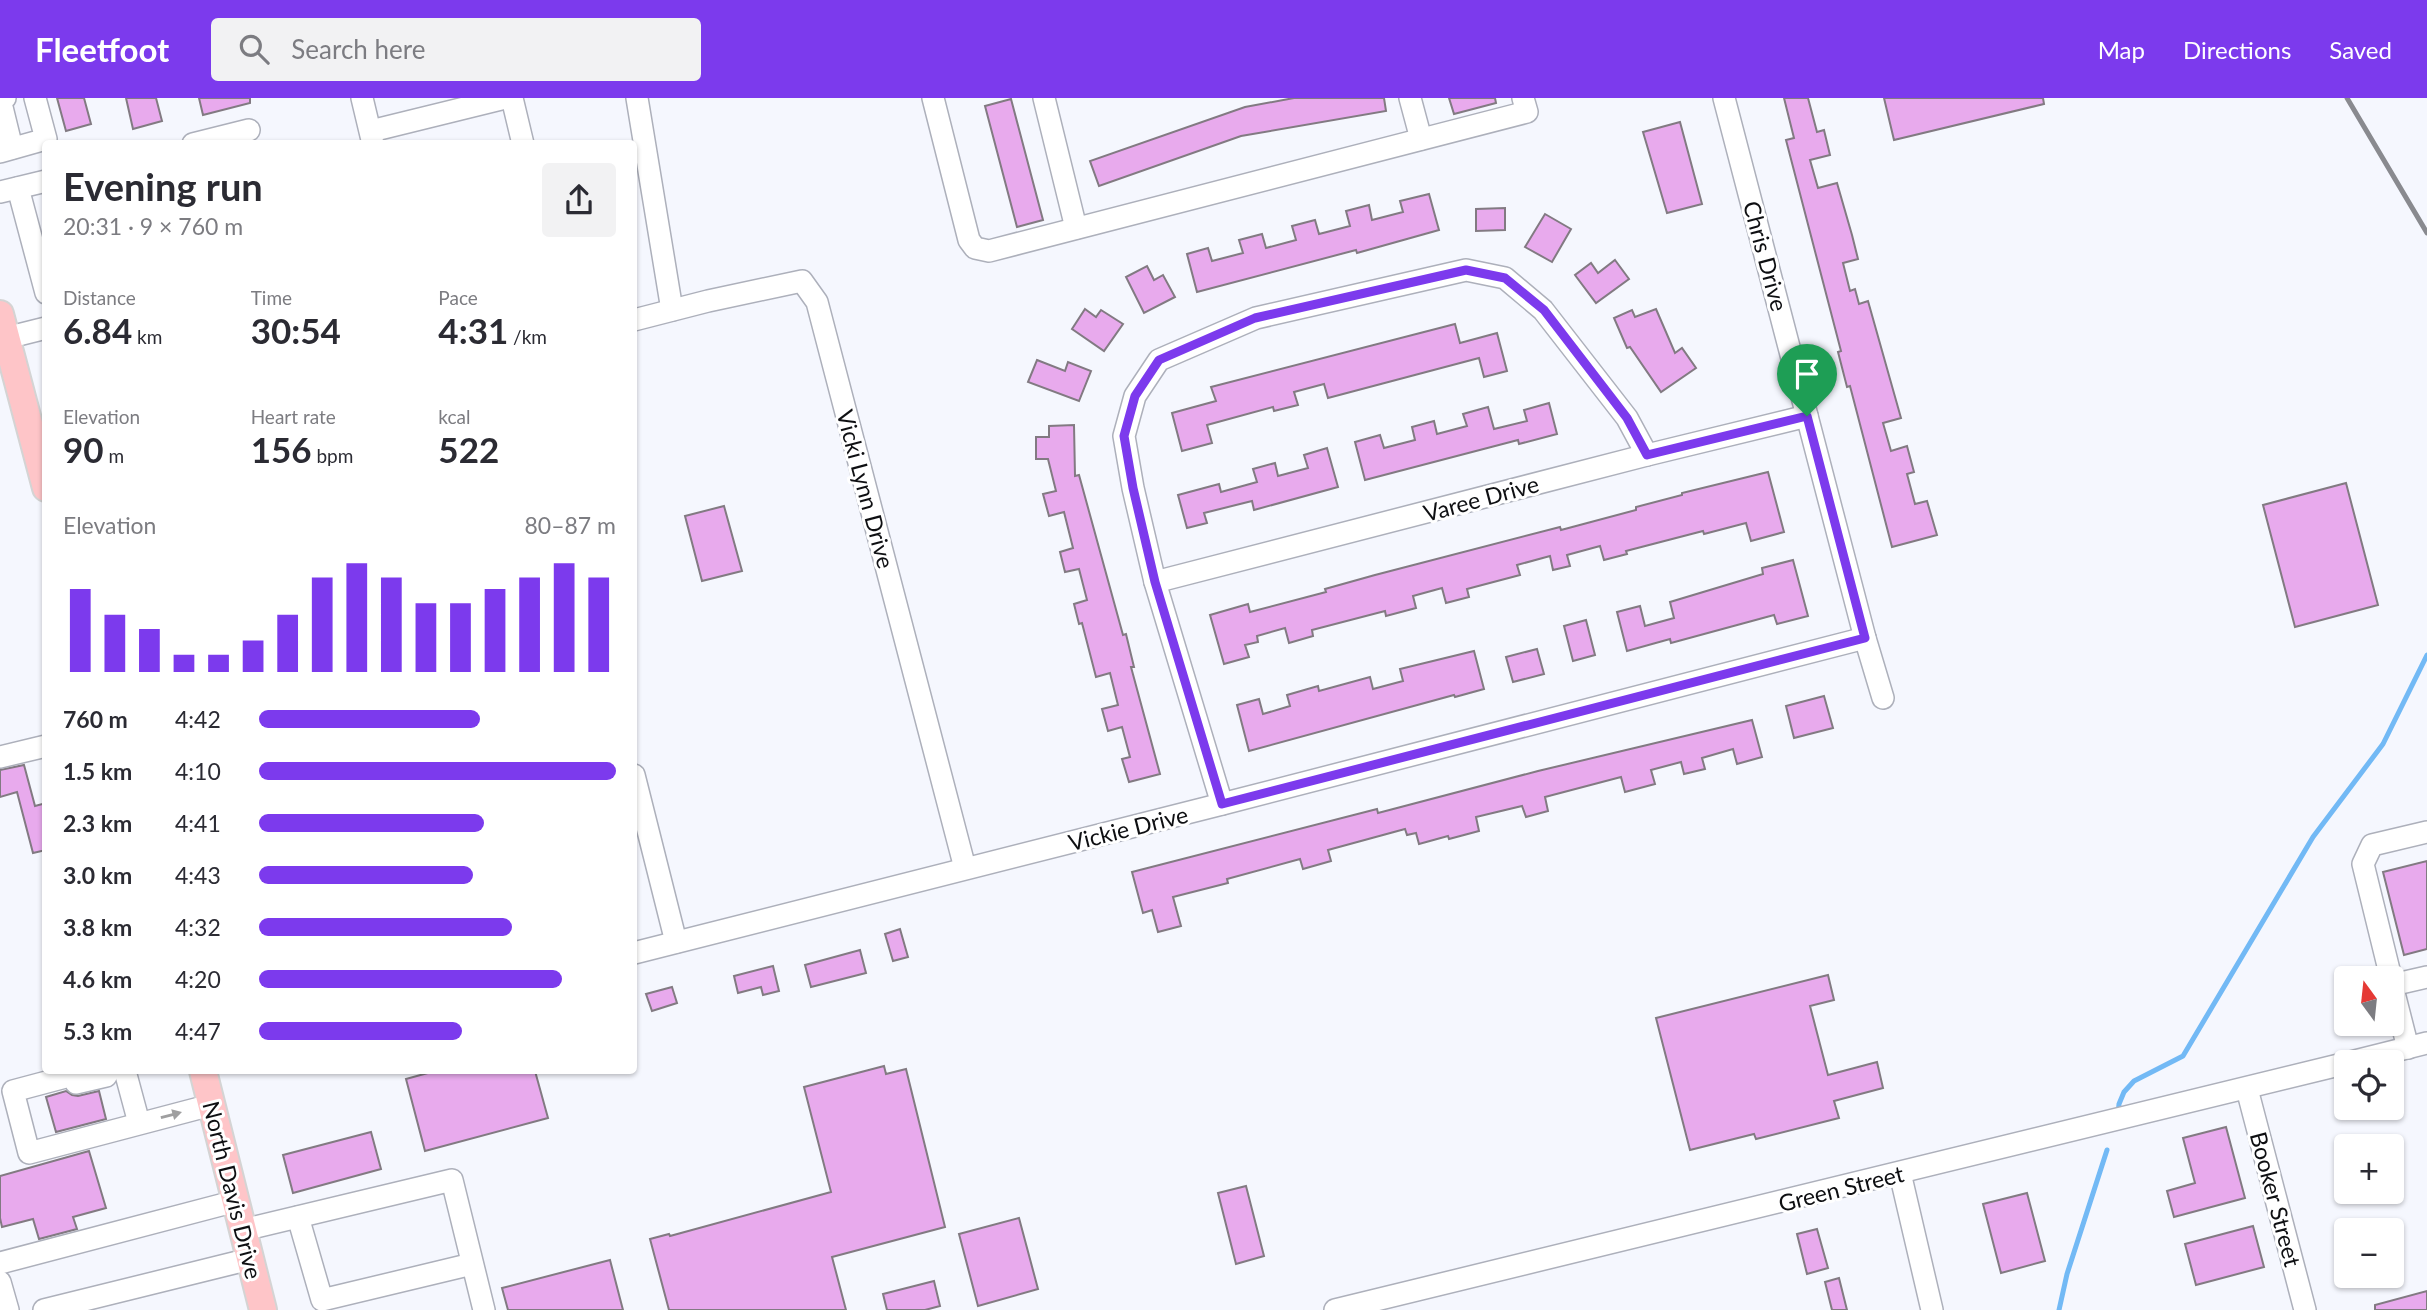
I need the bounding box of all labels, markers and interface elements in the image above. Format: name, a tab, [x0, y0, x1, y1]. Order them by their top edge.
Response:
search box	[211, 18, 701, 81]
text: Fleetfoot	[35, 29, 169, 69]
icon: search	[235, 30, 273, 68]
text: Search here	[291, 33, 425, 65]
text: Map	[2098, 35, 2145, 64]
text: Directions	[2183, 35, 2291, 64]
text: Saved	[2329, 35, 2392, 64]
text: Evening run	[63, 163, 263, 209]
button: share	[542, 163, 616, 237]
street label: Chris Drive	[1738, 198, 1794, 314]
text: 20:31 · 9 × 760 m	[63, 212, 243, 240]
text: Distance	[63, 286, 136, 309]
text: Time	[251, 286, 292, 309]
text: Pace	[438, 286, 478, 309]
text: 6.84	[63, 309, 132, 351]
text: 30:54	[251, 309, 341, 351]
text: 4:31	[438, 309, 508, 351]
text: km	[132, 325, 162, 348]
text: /km	[508, 325, 547, 348]
pin	[1777, 344, 1837, 416]
icon: arrive	[1788, 355, 1826, 393]
text: Elevation	[63, 405, 140, 428]
text: Heart rate	[251, 405, 336, 428]
text: kcal	[438, 405, 470, 428]
street label: Vicki Lynn Drive	[831, 407, 901, 571]
text: 90	[63, 428, 104, 470]
text: 156	[251, 428, 312, 470]
text: 522	[438, 428, 499, 470]
text: m	[104, 444, 124, 467]
text: bpm	[312, 444, 353, 467]
street label: Varee Drive	[1420, 469, 1542, 527]
text: Elevation	[63, 511, 156, 539]
text: 80–87 m	[524, 511, 616, 539]
text: 760 m	[63, 705, 128, 733]
text: 4:42	[175, 705, 221, 733]
text: 1.5 km	[63, 757, 132, 785]
text: 4:10	[175, 757, 221, 785]
street label: Vickie Drive	[1065, 800, 1191, 856]
text: 2.3 km	[63, 809, 132, 837]
text: 4:41	[175, 809, 221, 837]
text: 3.0 km	[63, 861, 132, 889]
text: 4:43	[175, 861, 221, 889]
text: 3.8 km	[63, 913, 132, 941]
text: 4:32	[175, 913, 221, 941]
text: 4.6 km	[63, 965, 132, 993]
text: 4:20	[175, 965, 221, 993]
north arrow	[2334, 966, 2404, 1036]
map controls	[2334, 966, 2404, 1288]
text: 5.3 km	[63, 1017, 132, 1045]
text: 4:47	[175, 1017, 221, 1045]
button: locate	[2334, 1050, 2404, 1120]
street label: North Davis Drive	[197, 1098, 269, 1282]
one-way arrow	[160, 1109, 182, 1120]
street label: Booker Street	[2245, 1129, 2308, 1270]
button: +	[2334, 1134, 2404, 1204]
street label: Green Street	[1775, 1159, 1907, 1217]
button: −	[2334, 1218, 2404, 1288]

